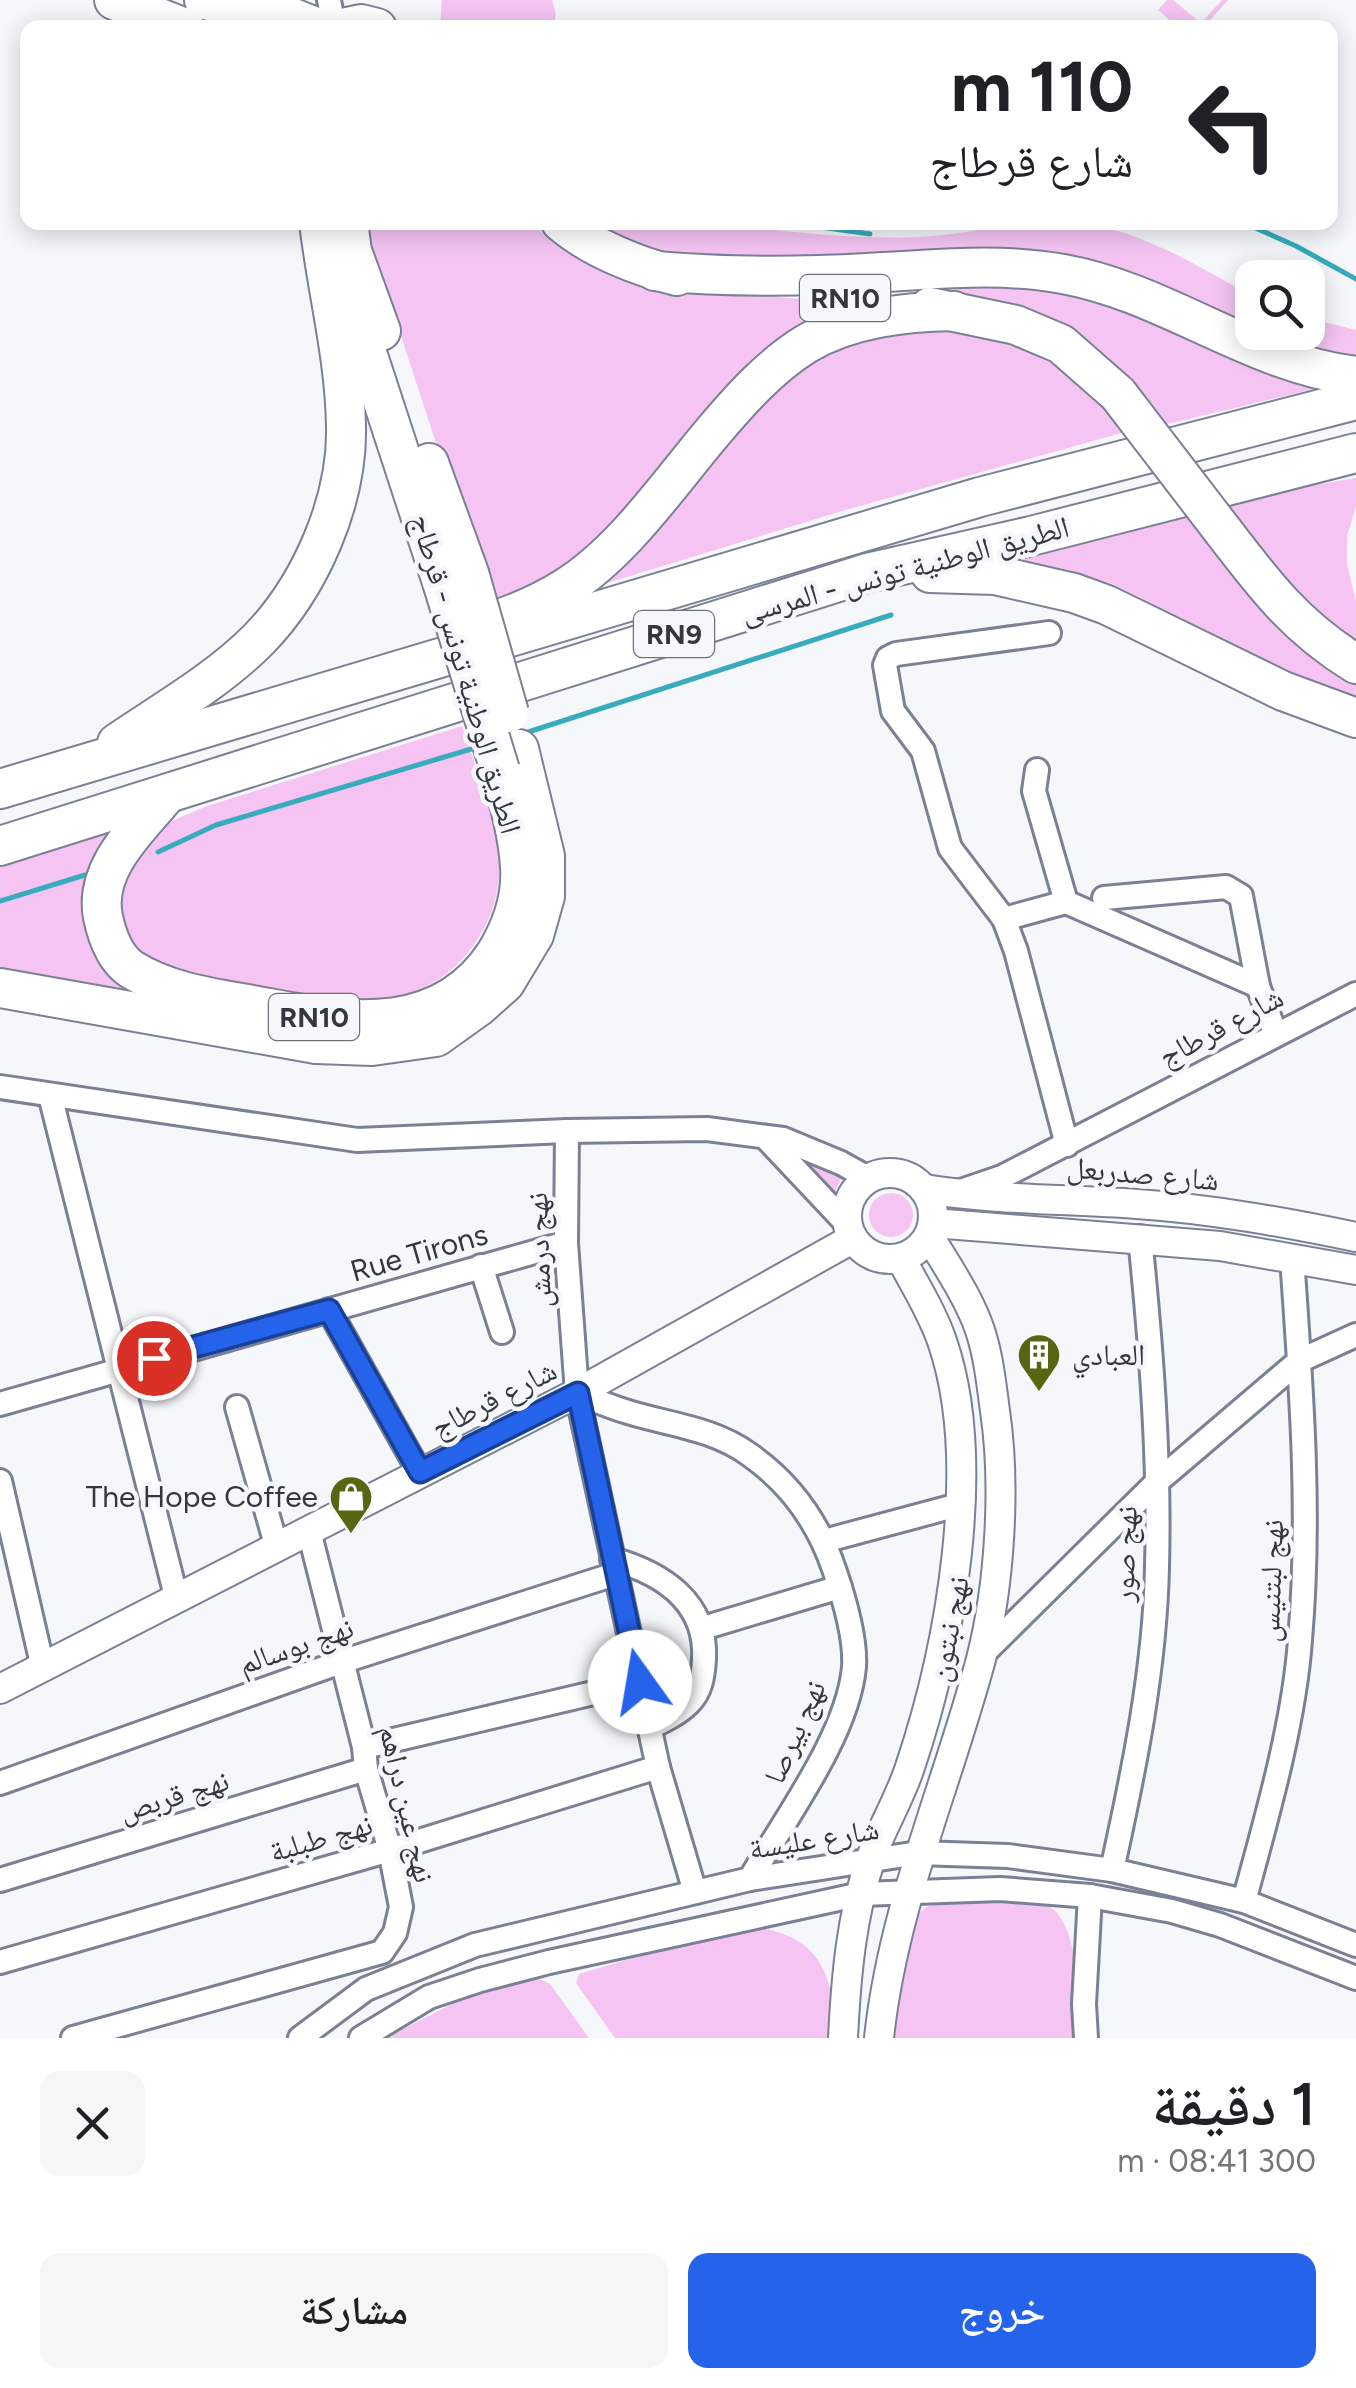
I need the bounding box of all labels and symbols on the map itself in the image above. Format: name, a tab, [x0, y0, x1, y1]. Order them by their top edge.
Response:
road number: RN10	[800, 275, 890, 321]
street label: الطريق الوطنية تونس - المرسى	[737, 508, 1073, 631]
street label: الطريق الوطنية تونس - قرطاج	[402, 510, 530, 838]
road number: RN9	[634, 611, 714, 657]
street label: شارع قرطاج	[1152, 978, 1290, 1076]
road number: RN10	[269, 994, 359, 1040]
street label: شارع صدربعل	[1066, 1148, 1220, 1200]
street label: نهج درمش	[518, 1192, 560, 1308]
street label: Rue Tirons	[346, 1215, 492, 1290]
pin	[112, 1316, 197, 1401]
building icon: العبادي	[1016, 1332, 1062, 1393]
place label: العبادي	[1072, 1336, 1145, 1379]
street label: شارع قرطاج	[425, 1351, 563, 1447]
shop icon: The Hope Coffee	[328, 1474, 374, 1535]
place label: The Hope Coffee	[86, 1478, 318, 1515]
street label: نهج صور	[1104, 1505, 1146, 1604]
street label: نهج لبتنيس	[1250, 1519, 1292, 1643]
street label: نهج نبتون	[920, 1573, 978, 1685]
street label: نهج بوسالم	[234, 1609, 359, 1684]
position arrow	[588, 1630, 692, 1734]
street label: نهج بيرصا	[755, 1674, 835, 1790]
street label: نهج عين دراهم	[369, 1722, 444, 1887]
street label: نهج قربص	[114, 1761, 234, 1831]
street label: نهج طبلبة	[265, 1805, 377, 1871]
street label: شارع عليسة	[746, 1810, 882, 1868]

